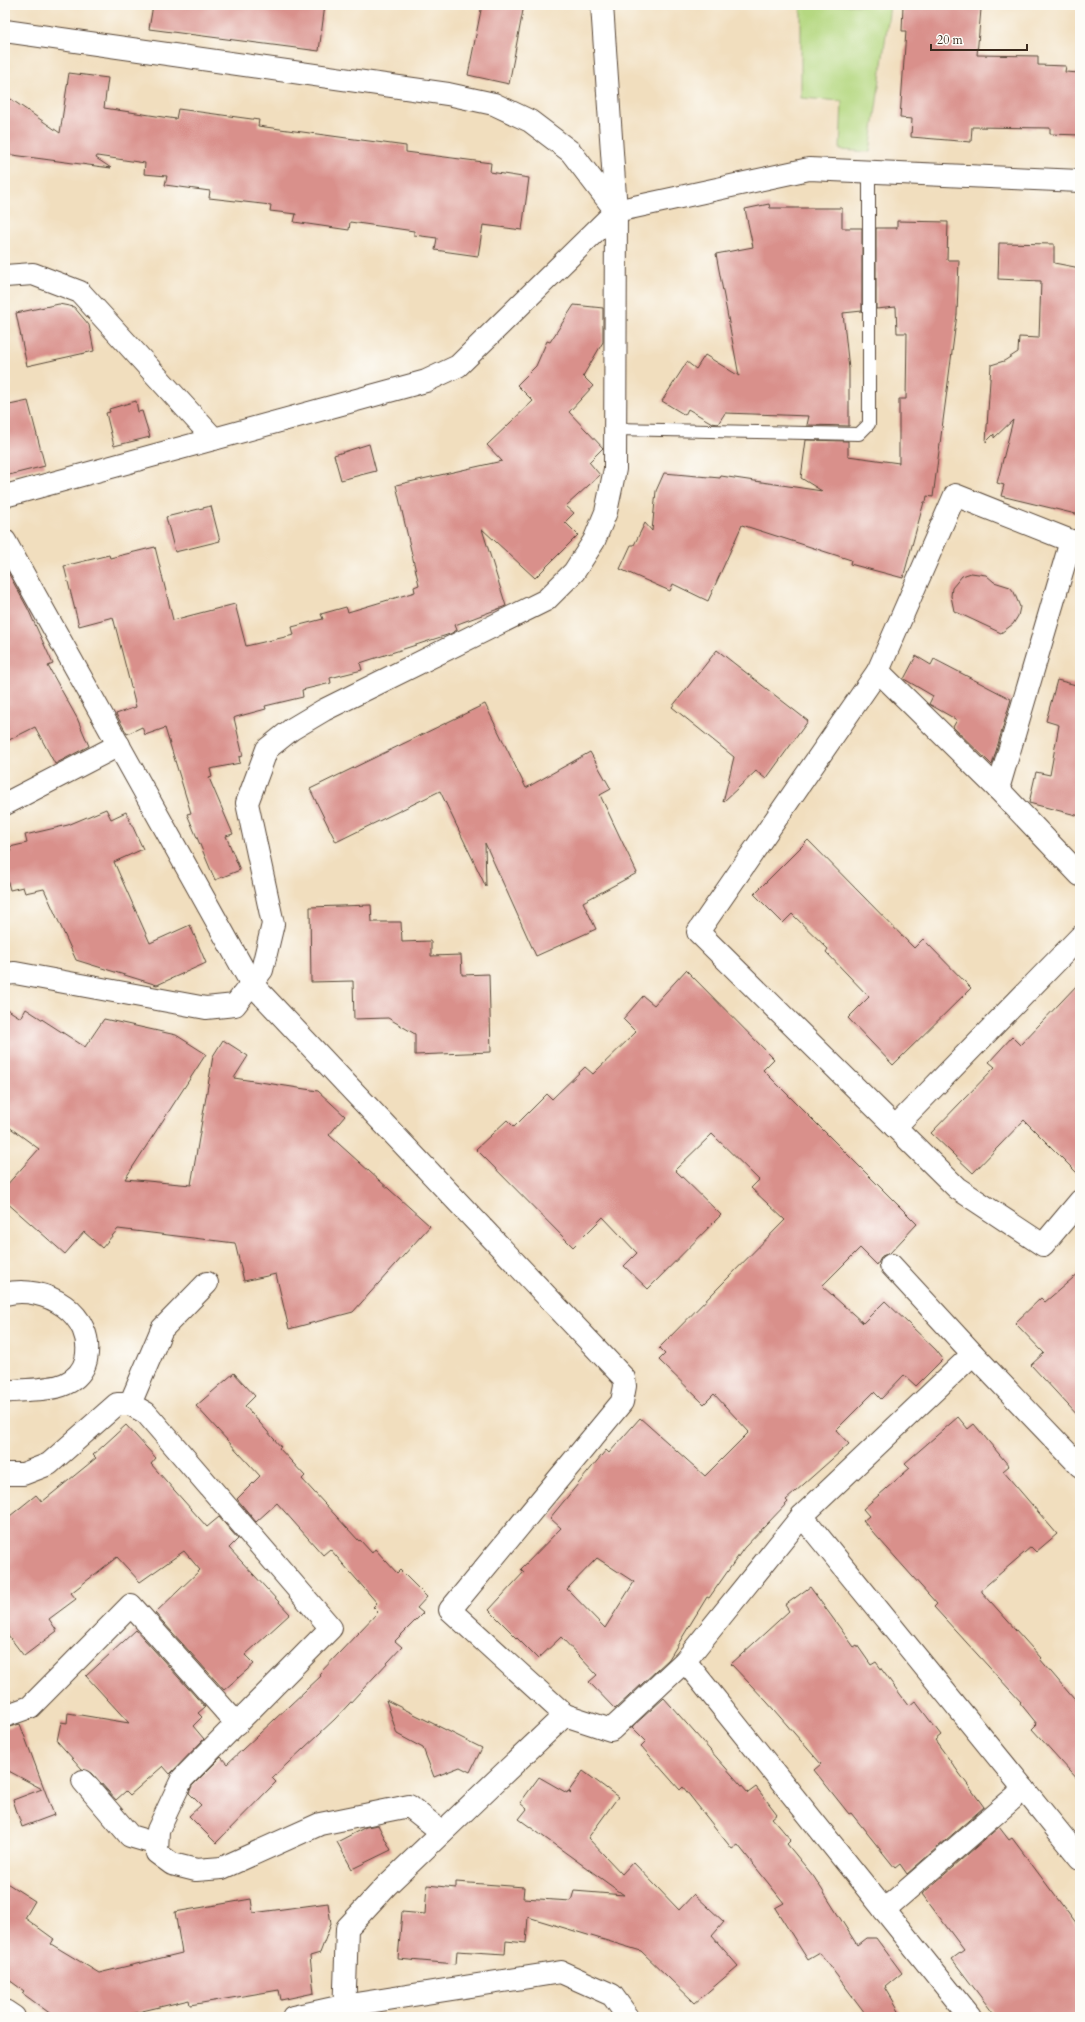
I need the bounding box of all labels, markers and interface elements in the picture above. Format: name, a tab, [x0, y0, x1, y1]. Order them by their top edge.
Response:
scale bar	[931, 26, 1027, 52]
text: 20 m	[937, 32, 964, 48]

